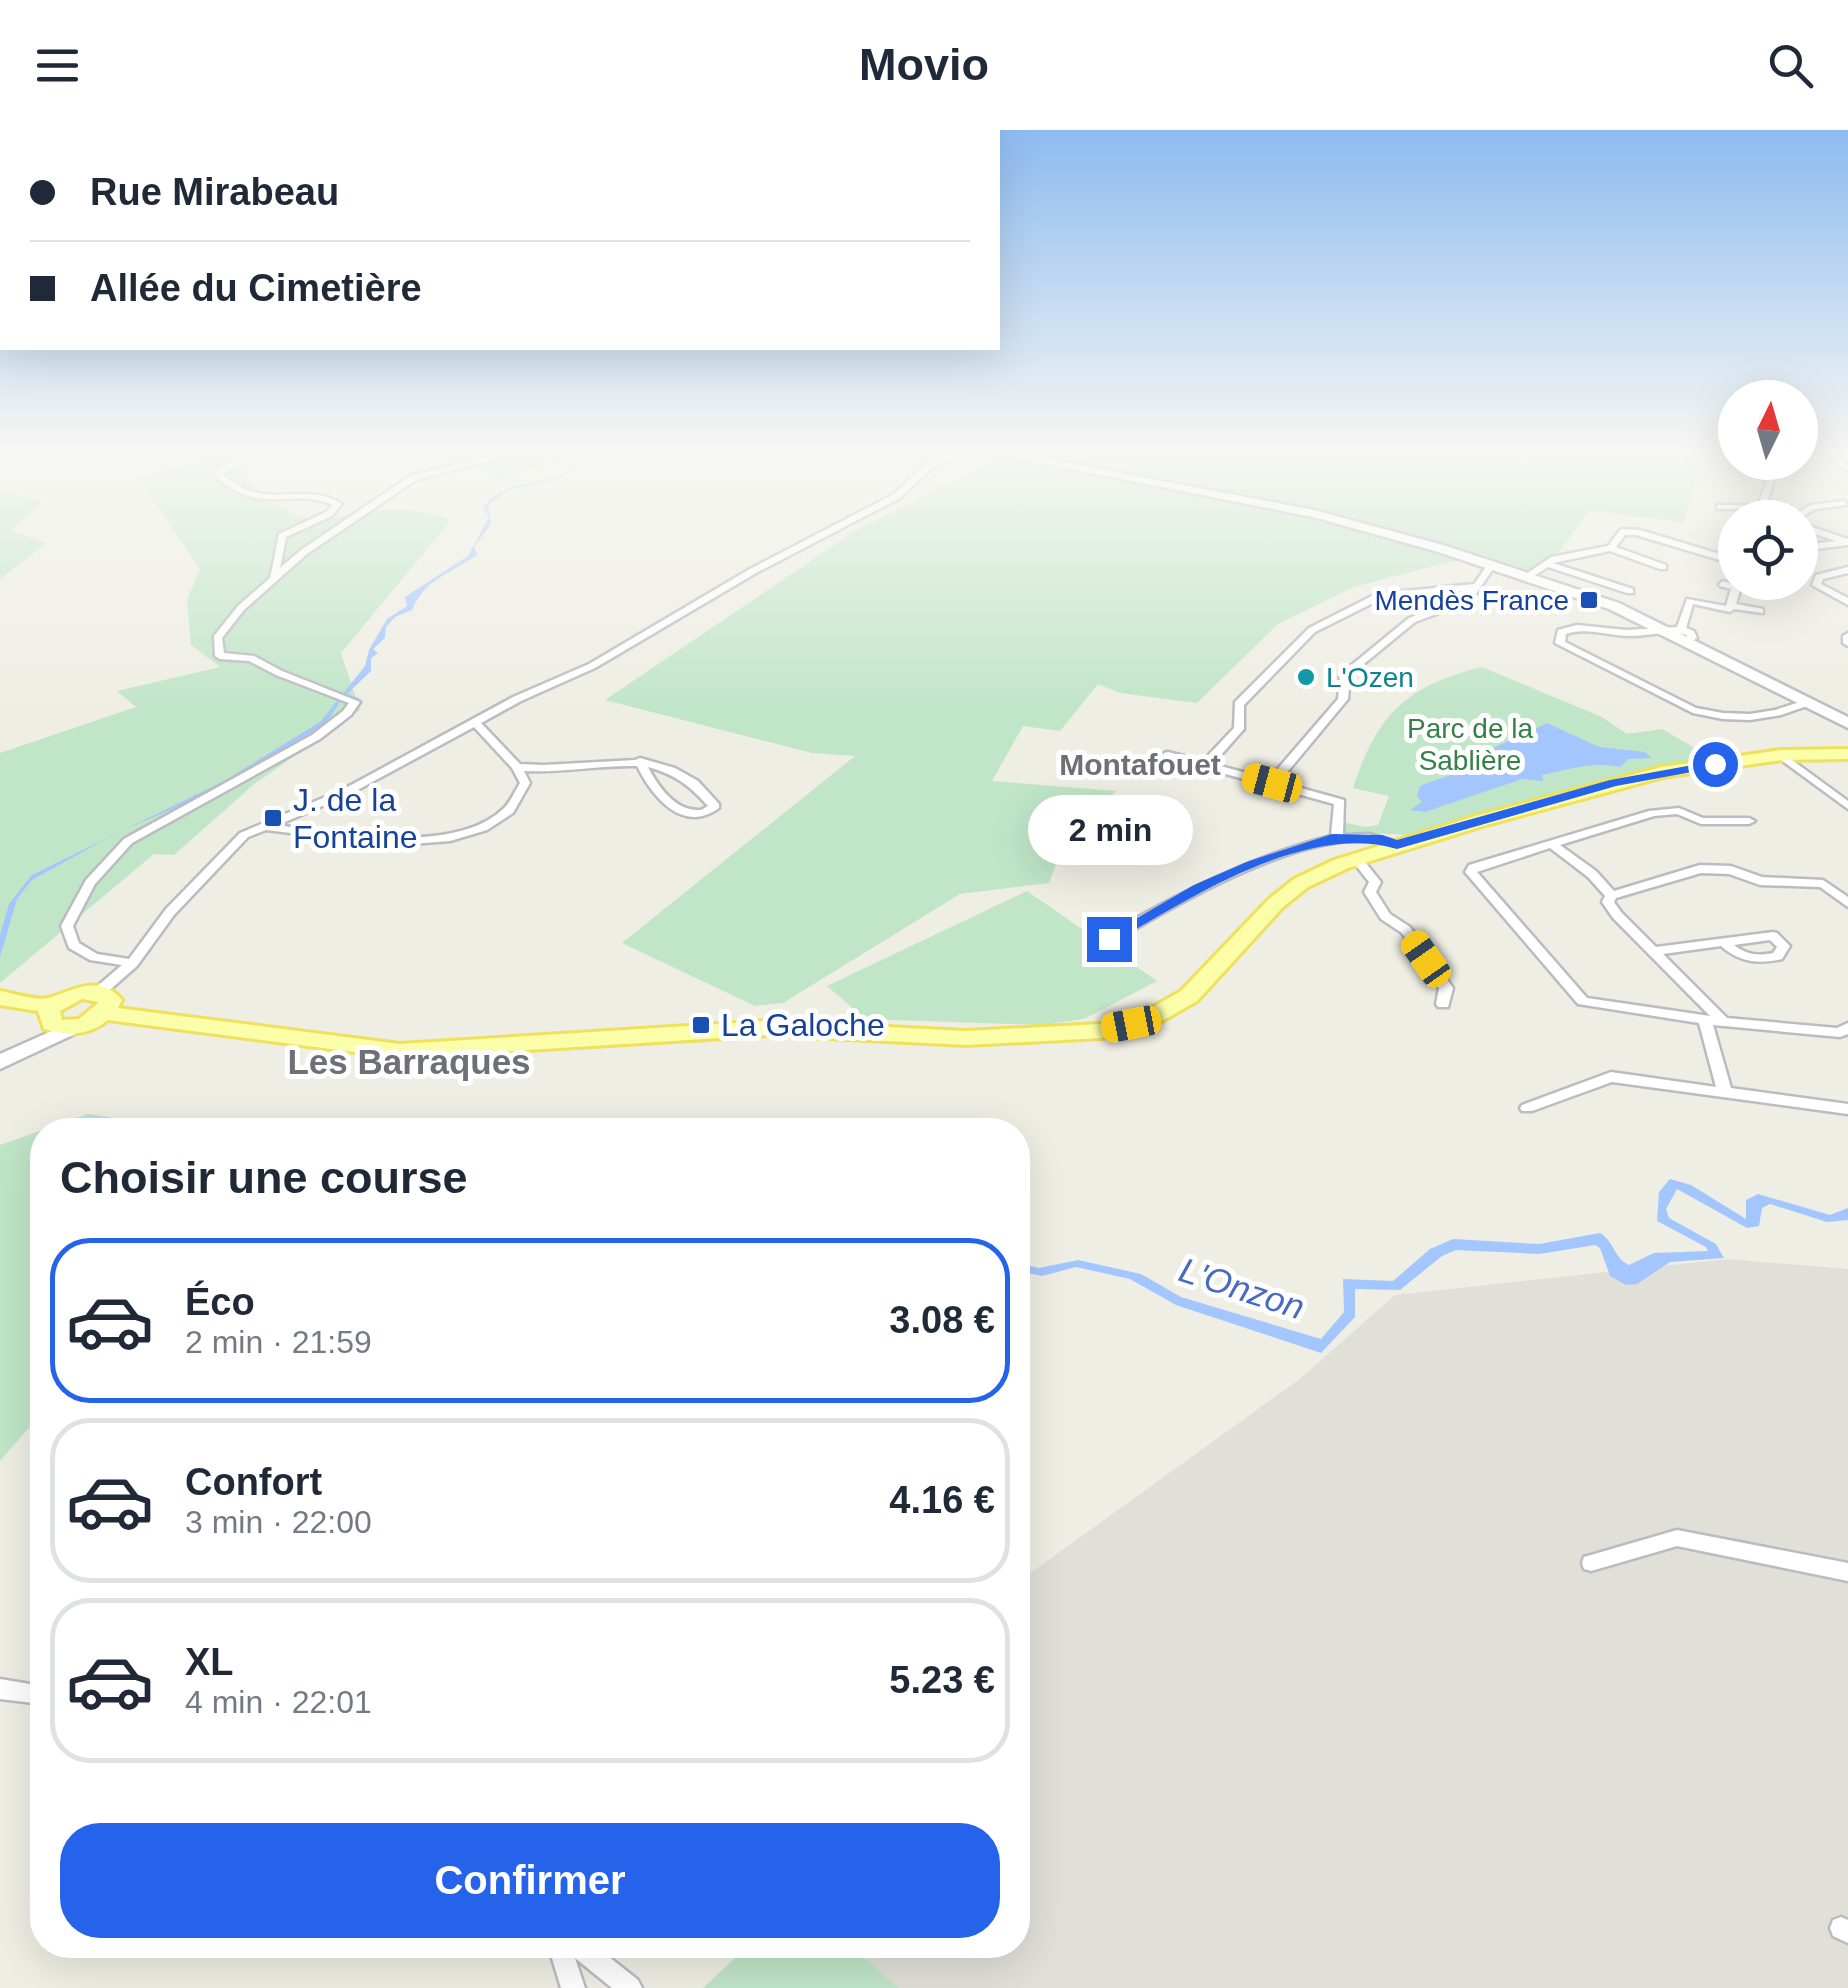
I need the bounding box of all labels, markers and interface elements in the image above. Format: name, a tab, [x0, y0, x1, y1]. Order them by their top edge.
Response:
icon: menu	[30, 38, 85, 93]
icon: search	[1763, 38, 1818, 93]
text: Movio	[859, 39, 989, 90]
text: Rue Mirabeau	[90, 171, 339, 213]
text: Allée du Cimetière	[90, 267, 422, 309]
north arrow	[1718, 380, 1818, 480]
map controls	[1718, 380, 1818, 600]
button: locate	[1718, 500, 1818, 600]
place label: Mendès France	[1374, 585, 1569, 616]
marker: Mendès France	[1578, 589, 1600, 611]
place label: L'Ozen	[1326, 662, 1414, 693]
marker: L'Ozen	[1295, 666, 1317, 688]
park label: Parc de la Sablière	[1407, 713, 1533, 776]
route start	[1693, 742, 1738, 787]
district label: Montafouet	[1059, 748, 1221, 781]
car	[1239, 761, 1305, 805]
place label: J. de la Fontaine	[293, 782, 418, 855]
callout: 2 min	[1026, 794, 1192, 864]
marker: J. de la Fontaine	[262, 807, 284, 829]
text: 2 min	[1069, 812, 1152, 848]
route end	[1087, 917, 1132, 962]
car	[1397, 926, 1455, 992]
car	[1099, 1004, 1163, 1044]
place label: La Galoche	[721, 1007, 885, 1043]
marker: La Galoche	[690, 1014, 712, 1036]
district label: Les Barraques	[287, 1042, 531, 1081]
text: Choisir une course	[60, 1152, 468, 1203]
water label: L'Onzon	[1174, 1249, 1310, 1327]
icon: car	[65, 1276, 155, 1366]
text: Éco	[185, 1281, 255, 1323]
text: 3.08 €	[889, 1299, 995, 1341]
text: 2 min · 21:59	[185, 1324, 372, 1360]
icon: car	[65, 1456, 155, 1546]
text: Confort	[185, 1461, 322, 1503]
text: 4.16 €	[889, 1479, 995, 1521]
text: 3 min · 22:00	[185, 1504, 372, 1540]
icon: car	[65, 1636, 155, 1726]
text: XL	[185, 1641, 234, 1683]
text: 5.23 €	[889, 1659, 995, 1701]
text: 4 min · 22:01	[185, 1684, 372, 1720]
button: Confirmer	[60, 1823, 1000, 1938]

